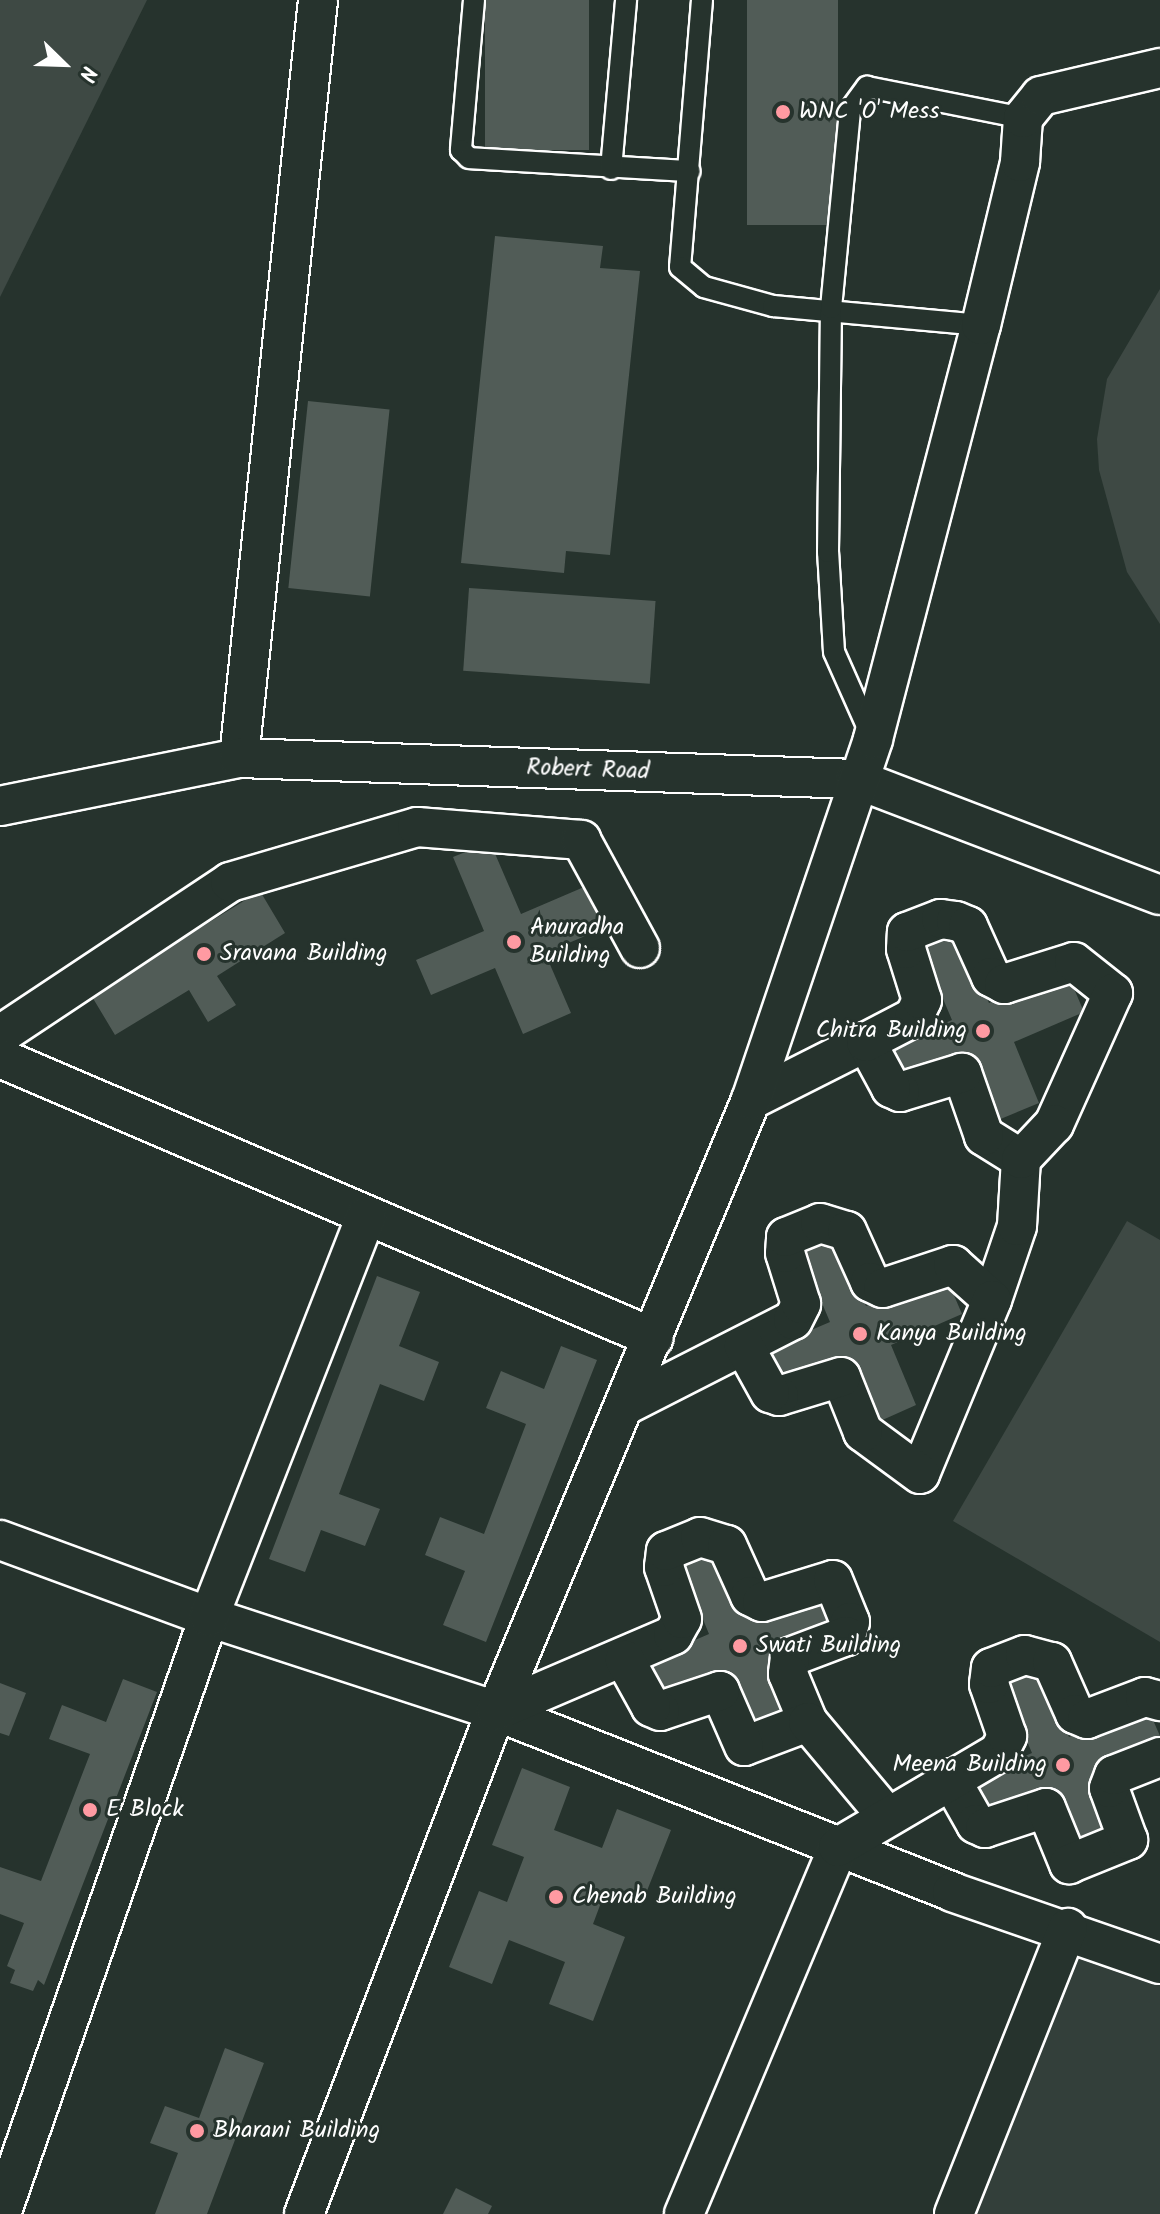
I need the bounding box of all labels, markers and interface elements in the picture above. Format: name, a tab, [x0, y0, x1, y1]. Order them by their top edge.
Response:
north arrow	[24, 24, 104, 104]
text: N	[68, 60, 105, 87]
place label: WNC 'O' Mess	[799, 98, 939, 126]
marker: WNC 'O' Mess	[774, 103, 792, 121]
street label: Robert Road	[526, 753, 650, 787]
place label: Anuradha Building	[530, 914, 624, 970]
marker: Anuradha Building	[505, 933, 523, 951]
place label: Sravana Building	[220, 940, 387, 968]
marker: Sravana Building	[195, 945, 213, 963]
place label: Chitra Building	[816, 1017, 967, 1045]
marker: Chitra Building	[974, 1022, 992, 1040]
place label: Kanya Building	[876, 1320, 1027, 1348]
marker: Kanya Building	[851, 1325, 869, 1343]
place label: Swati Building	[756, 1632, 901, 1660]
marker: Swati Building	[731, 1637, 749, 1655]
place label: Meena Building	[892, 1751, 1047, 1779]
marker: Meena Building	[1054, 1756, 1072, 1774]
place label: E Block	[106, 1796, 184, 1824]
marker: E Block	[81, 1801, 99, 1819]
place label: Chenab Building	[572, 1883, 737, 1911]
marker: Chenab Building	[547, 1888, 565, 1906]
place label: Bharani Building	[213, 2117, 380, 2145]
marker: Bharani Building	[188, 2122, 206, 2140]

